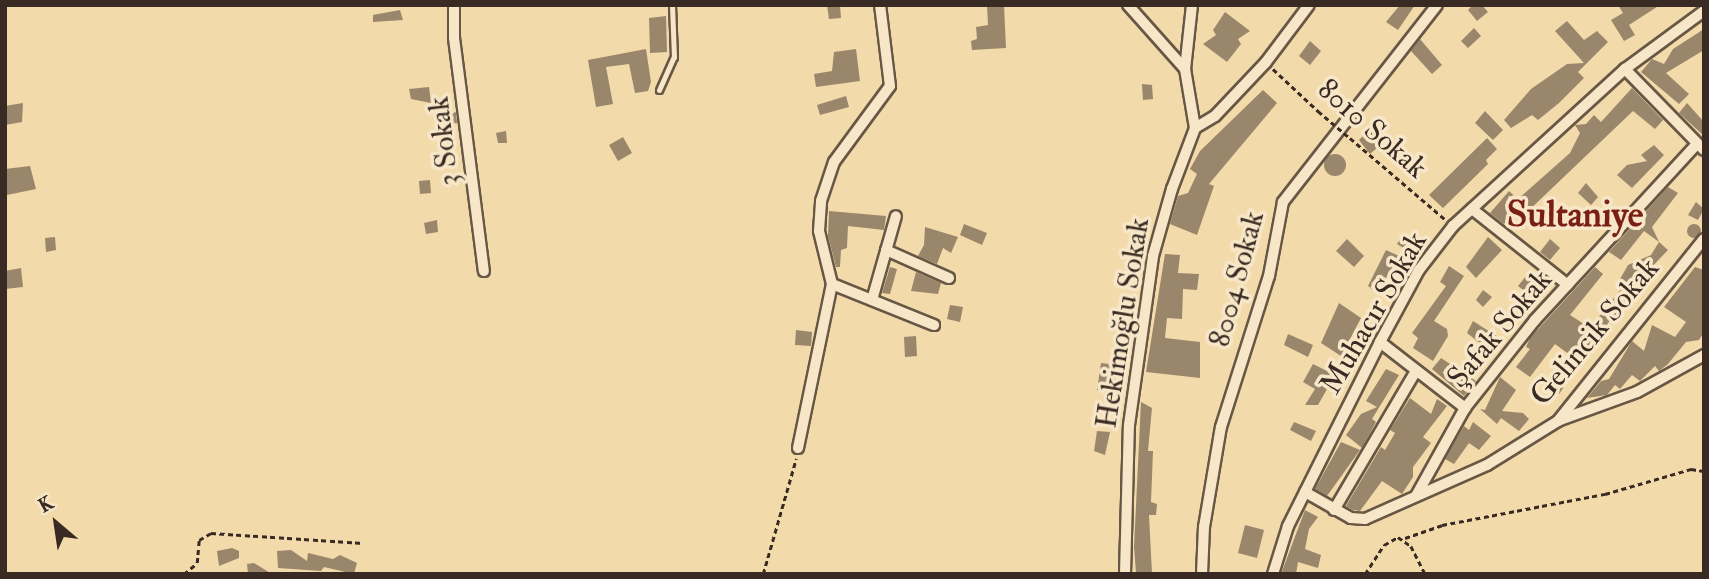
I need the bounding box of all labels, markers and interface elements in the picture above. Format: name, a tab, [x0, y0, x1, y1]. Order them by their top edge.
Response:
street label: 8010 Sokak	[1310, 72, 1434, 186]
street label: 3 Sokak	[421, 94, 467, 188]
district label: Sultaniye	[1507, 193, 1643, 237]
street label: 8004 Sokak	[1202, 207, 1272, 351]
street label: Hekimoğlu Sokak	[1089, 215, 1157, 431]
street label: Muhacır Sokak	[1313, 225, 1435, 401]
street label: Gelincik Sokak	[1523, 251, 1667, 413]
street label: Şafak Sokak	[1440, 262, 1560, 396]
north arrow	[21, 488, 91, 558]
text: K	[34, 491, 57, 518]

